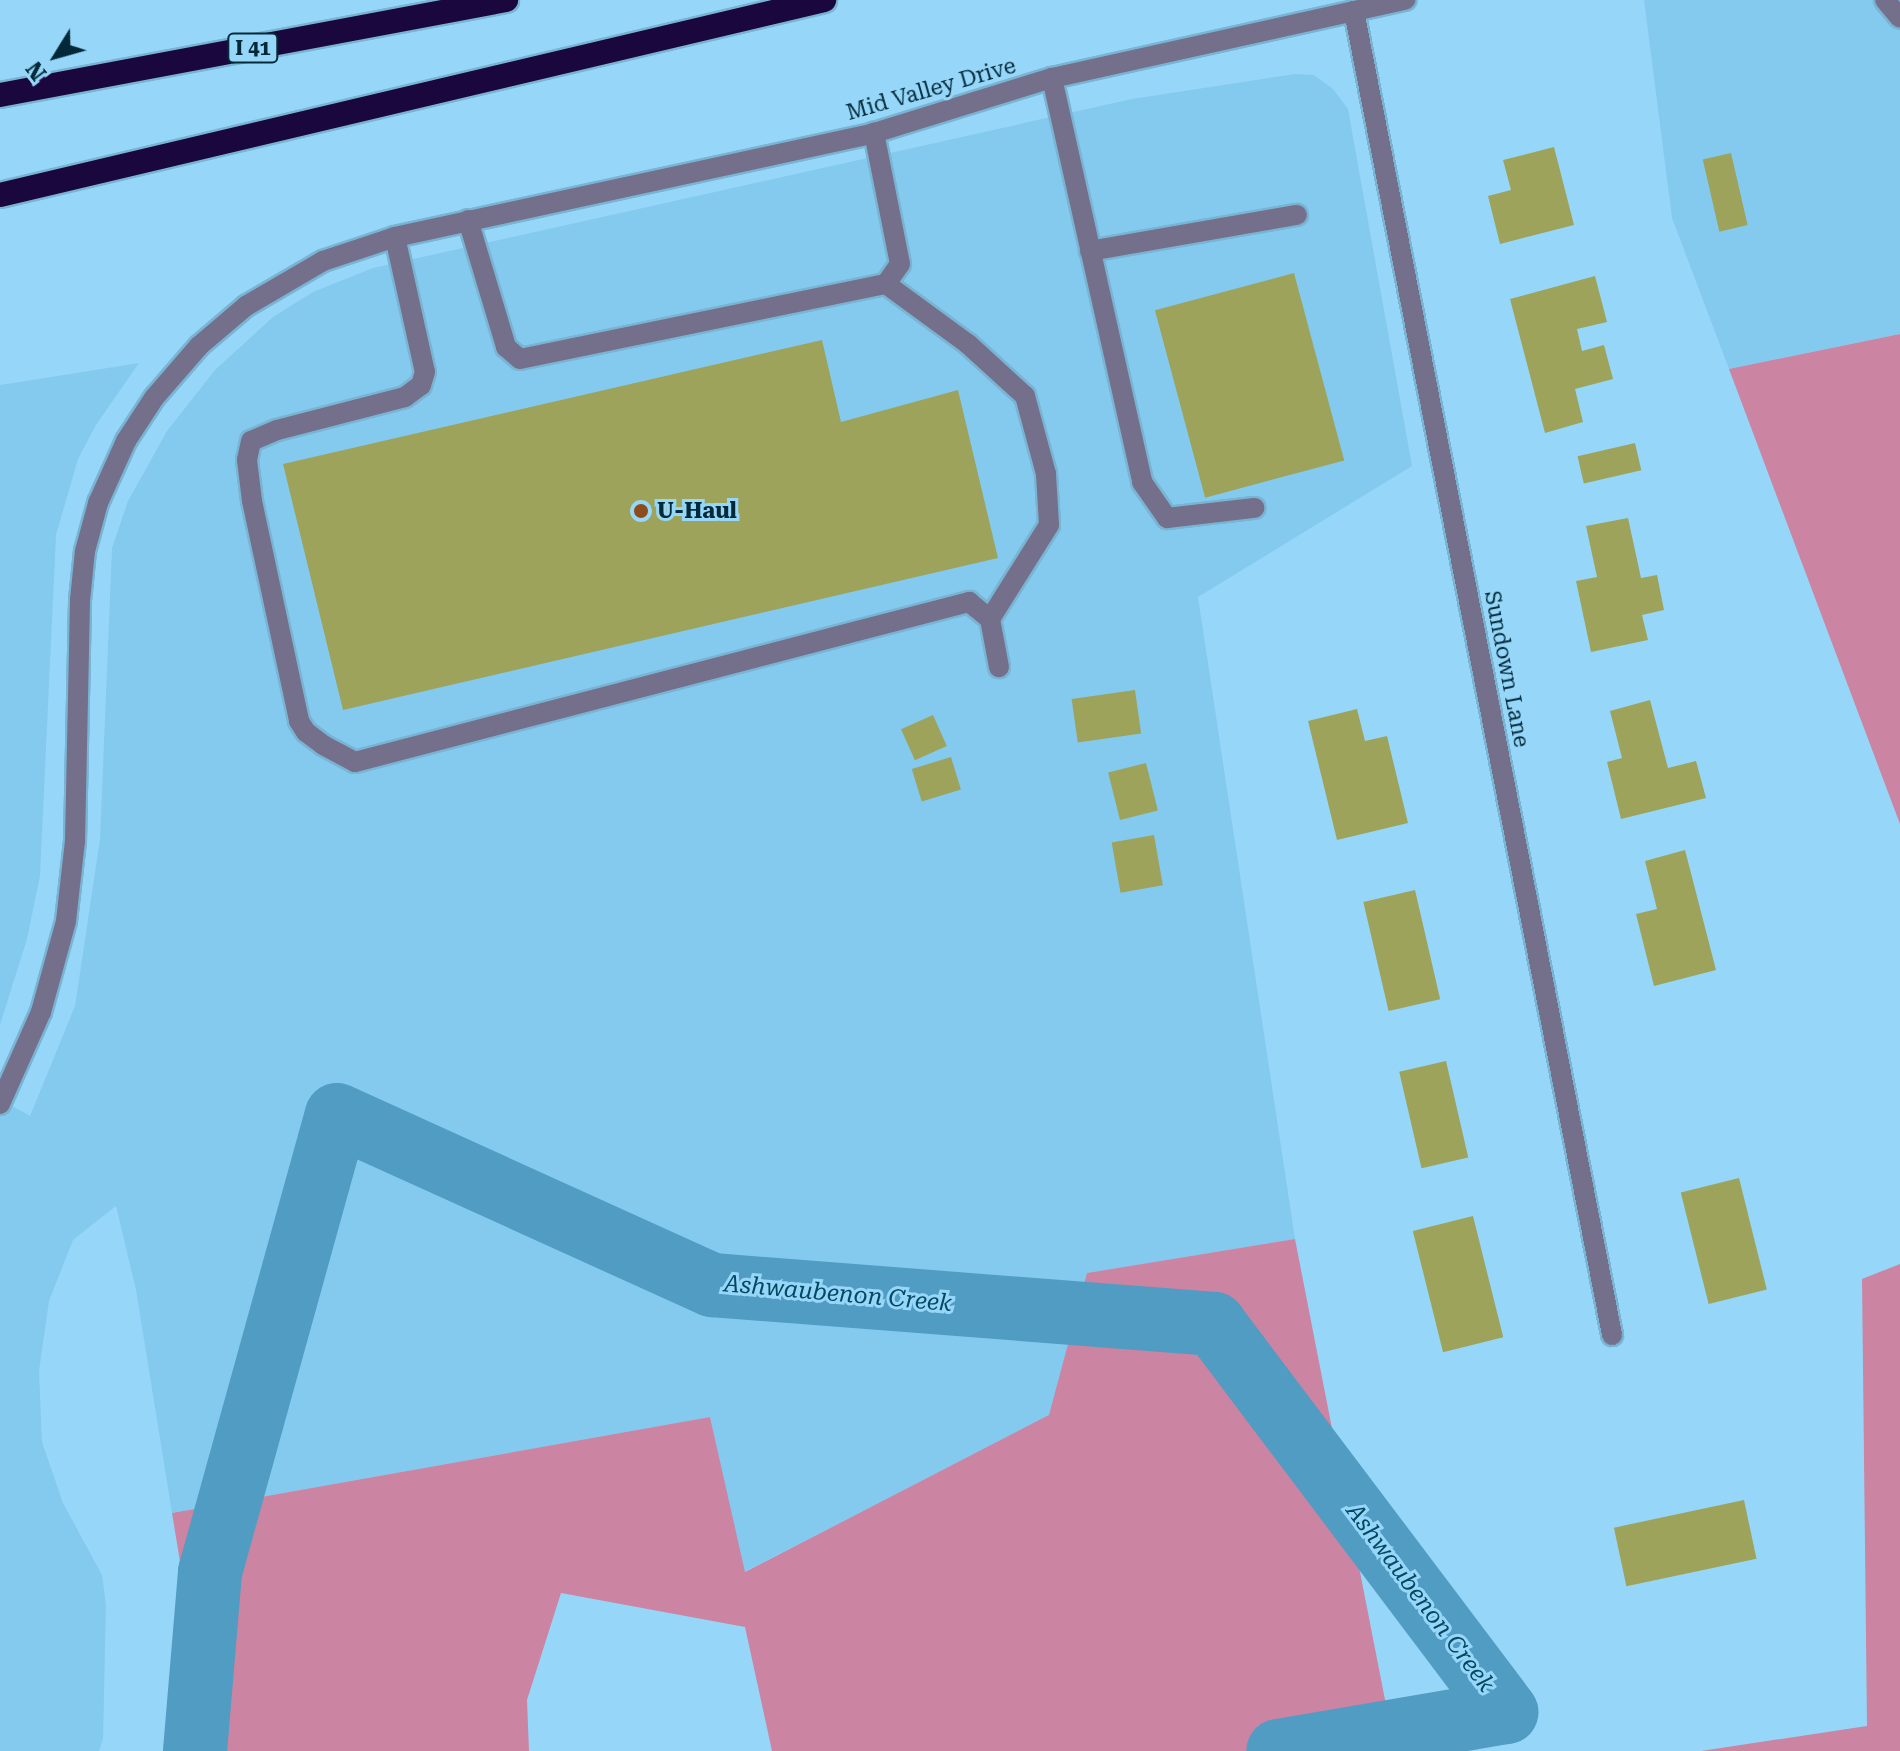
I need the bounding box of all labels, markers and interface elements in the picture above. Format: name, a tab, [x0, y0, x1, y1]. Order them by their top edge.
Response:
north arrow	[16, 16, 96, 96]
road number: I 41	[227, 32, 279, 64]
street label: Mid Valley Drive	[843, 52, 1019, 126]
text: N	[21, 56, 52, 85]
place label: U-Haul	[657, 498, 737, 524]
marker: U-Haul	[632, 502, 650, 520]
street label: Sundown Lane	[1479, 589, 1535, 749]
water label: Ashwaubenon Creek	[723, 1270, 953, 1318]
water label: Ashwaubenon Creek	[1340, 1498, 1500, 1698]

